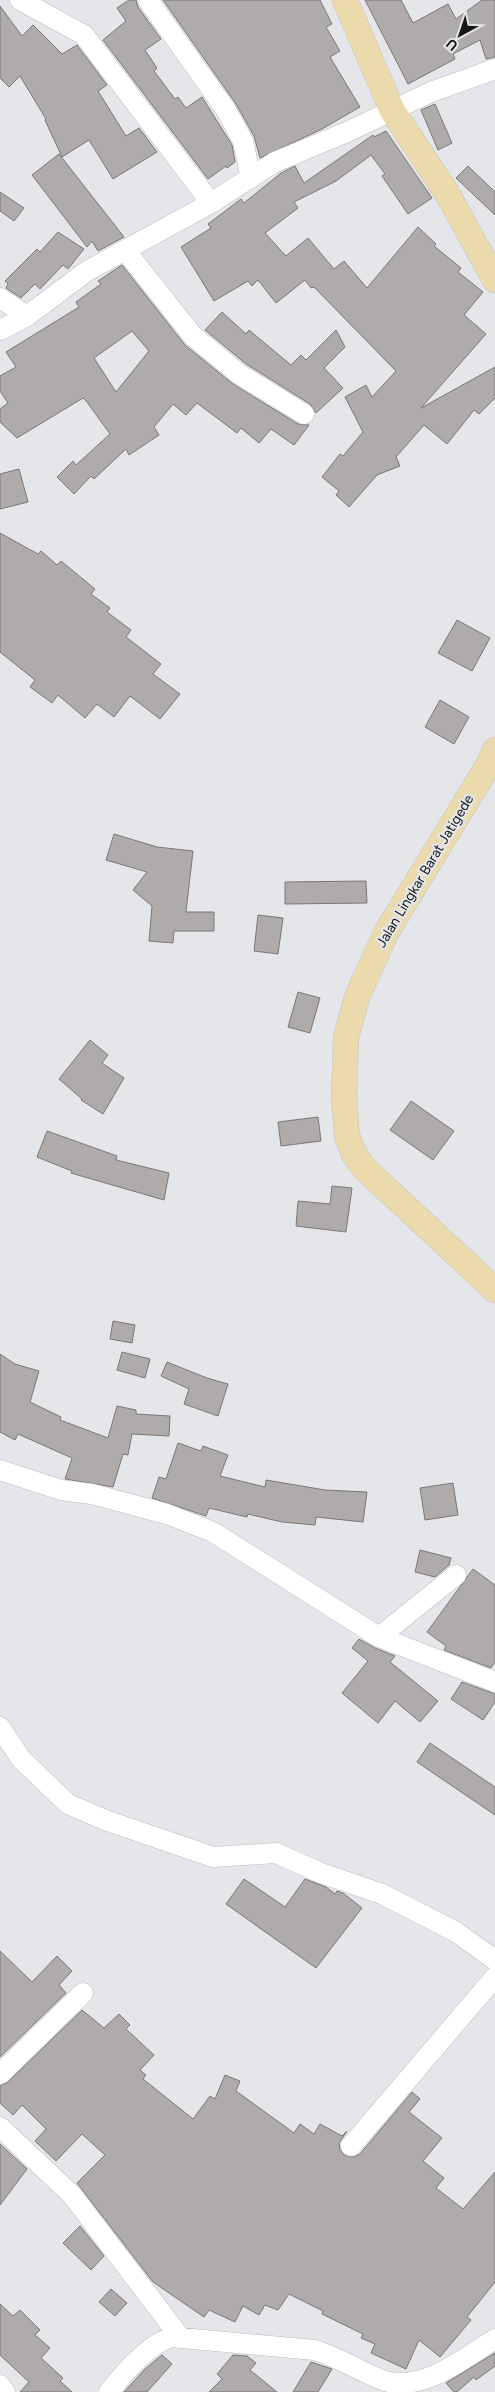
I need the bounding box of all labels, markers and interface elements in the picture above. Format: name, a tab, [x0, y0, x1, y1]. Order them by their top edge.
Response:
north arrow	[435, 10, 485, 60]
text: U	[443, 35, 461, 54]
street label: Jalan Lingkar Barat Jatigede	[373, 791, 478, 951]

